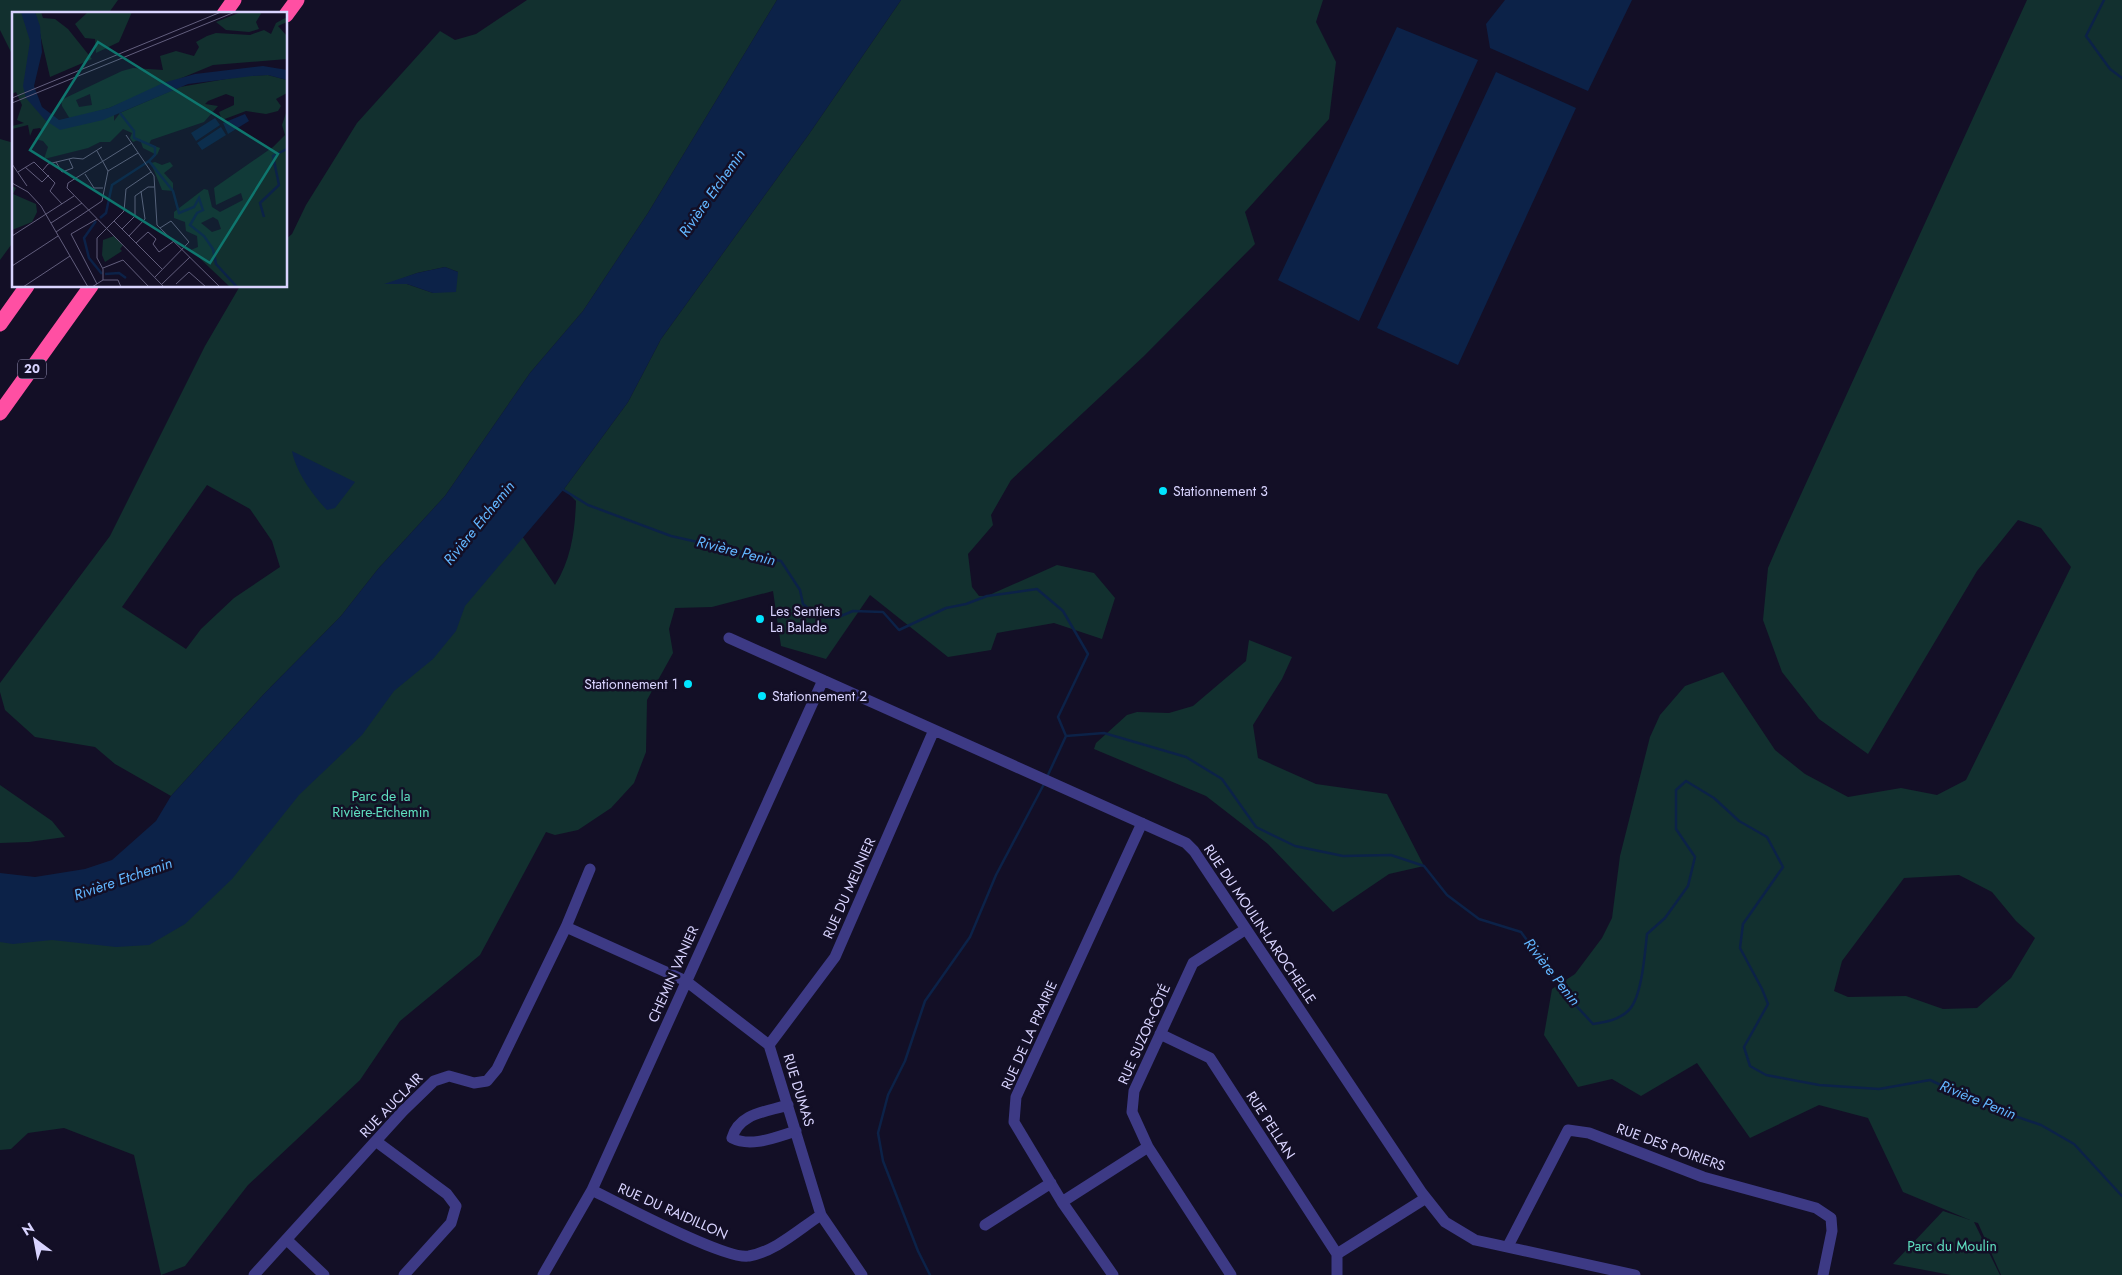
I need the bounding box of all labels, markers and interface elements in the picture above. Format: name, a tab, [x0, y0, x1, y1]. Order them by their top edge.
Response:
inset map	[12, 12, 288, 288]
water label: Rivière Etchemin	[674, 145, 750, 241]
road number: 20	[18, 359, 46, 378]
water label: Rivière Etchemin	[438, 476, 520, 570]
place label: Stationnement 3	[1173, 481, 1268, 501]
marker: Stationnement 3	[1157, 485, 1169, 497]
water label: Rivière Penin	[694, 531, 778, 571]
place label: Les Sentiers La Balade	[770, 601, 841, 637]
marker: Les Sentiers La Balade	[754, 613, 766, 625]
place label: Stationnement 1	[584, 674, 678, 694]
marker: Stationnement 1	[682, 678, 694, 690]
place label: Stationnement 2	[772, 686, 867, 706]
marker: Stationnement 2	[756, 690, 768, 702]
park label: Parc de la Rivière-Etchemin	[332, 786, 430, 822]
street label: RUE DU MEUNIER	[818, 834, 880, 942]
street label: RUE DU MOULIN-LAROCHELLE	[1199, 840, 1321, 1008]
water label: Rivière Etchemin	[71, 852, 175, 906]
street label: CHEMIN VANIER	[643, 922, 703, 1026]
water label: Rivière Penin	[1519, 934, 1585, 1010]
street label: RUE DE LA PRAIRIE	[996, 977, 1062, 1093]
street label: RUE SUZOR-CÔTÉ	[1113, 981, 1175, 1087]
street label: RUE DUMAS	[778, 1051, 820, 1129]
street label: RUE AUCLAIR	[355, 1068, 427, 1142]
water label: Rivière Penin	[1937, 1075, 2019, 1125]
street label: RUE PELLAN	[1242, 1087, 1300, 1163]
street label: RUE DES POIRIERS	[1614, 1118, 1728, 1176]
street label: RUE DU RAIDILLON	[615, 1178, 731, 1244]
north arrow	[10, 1215, 60, 1265]
text: N	[18, 1218, 38, 1240]
park label: Parc du Moulin	[1907, 1236, 1997, 1256]

